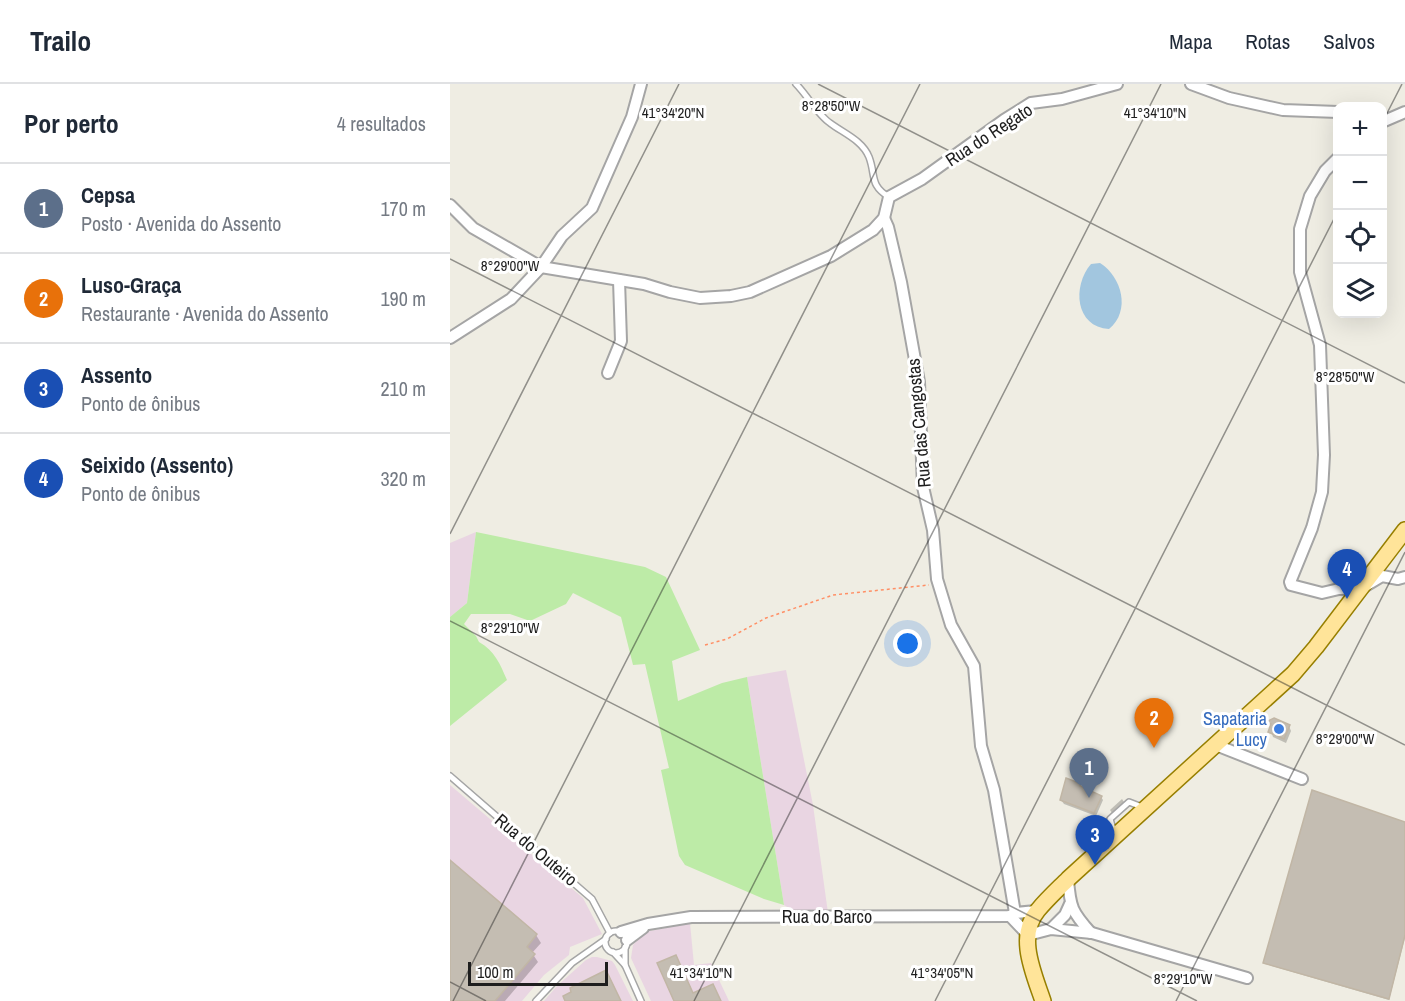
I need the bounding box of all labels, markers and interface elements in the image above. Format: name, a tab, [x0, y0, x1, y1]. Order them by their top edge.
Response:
text: Trailo	[30, 22, 91, 60]
text: Mapa	[1169, 27, 1212, 56]
text: Rotas	[1245, 27, 1290, 56]
text: Salvos	[1323, 27, 1375, 56]
text: 8°28'50"W	[802, 95, 861, 116]
street label: Rua do Regato	[940, 97, 1037, 172]
text: 41°34'20"N	[642, 102, 704, 123]
text: 41°34'10"N	[1124, 102, 1186, 123]
map controls	[1333, 102, 1387, 318]
button: +	[1333, 102, 1387, 156]
text: Por perto	[24, 106, 119, 141]
text: 4 resultados	[337, 110, 426, 137]
button: −	[1333, 156, 1387, 210]
text: Cepsa	[81, 180, 135, 210]
text: 1	[39, 195, 48, 222]
text: 170 m	[380, 195, 426, 222]
text: Posto · Avenida do Assento	[81, 210, 281, 237]
button: locate	[1333, 210, 1387, 264]
text: 8°29'00"W	[481, 255, 540, 276]
button: layers	[1333, 264, 1387, 318]
text: Luso-Graça	[81, 270, 181, 300]
text: 2	[39, 285, 48, 312]
text: 190 m	[380, 285, 426, 312]
text: Restaurante · Avenida do Assento	[81, 300, 329, 327]
street label: Rua das Cangostas	[900, 357, 937, 489]
text: Assento	[81, 360, 152, 390]
text: 8°28'50"W	[1316, 366, 1375, 387]
text: 3	[39, 375, 48, 402]
text: 210 m	[380, 375, 426, 402]
text: Ponto de ônibus	[81, 390, 200, 417]
text: Seixido (Assento)	[81, 450, 233, 480]
text: 4	[39, 465, 48, 492]
text: 320 m	[380, 465, 426, 492]
text: Ponto de ônibus	[81, 480, 200, 507]
pin: 4	[1328, 550, 1366, 599]
text: 8°29'10"W	[481, 617, 540, 638]
your location	[893, 629, 922, 658]
pin: 2	[1134, 698, 1174, 748]
place label: Sapataria Lucy	[1203, 706, 1268, 752]
marker: Sapataria Lucy	[1272, 722, 1286, 736]
text: 8°29'00"W	[1316, 728, 1375, 749]
pin: 1	[1070, 748, 1108, 798]
street label: Rua do Outeiro	[490, 808, 583, 892]
pin: 3	[1076, 816, 1114, 865]
street label: Rua do Barco	[782, 904, 872, 929]
scale bar	[468, 959, 608, 986]
text: 100 m	[477, 961, 513, 983]
text: 41°34'10"N	[670, 962, 732, 983]
text: 41°34'05"N	[911, 962, 973, 983]
text: 8°29'10"W	[1154, 968, 1213, 989]

